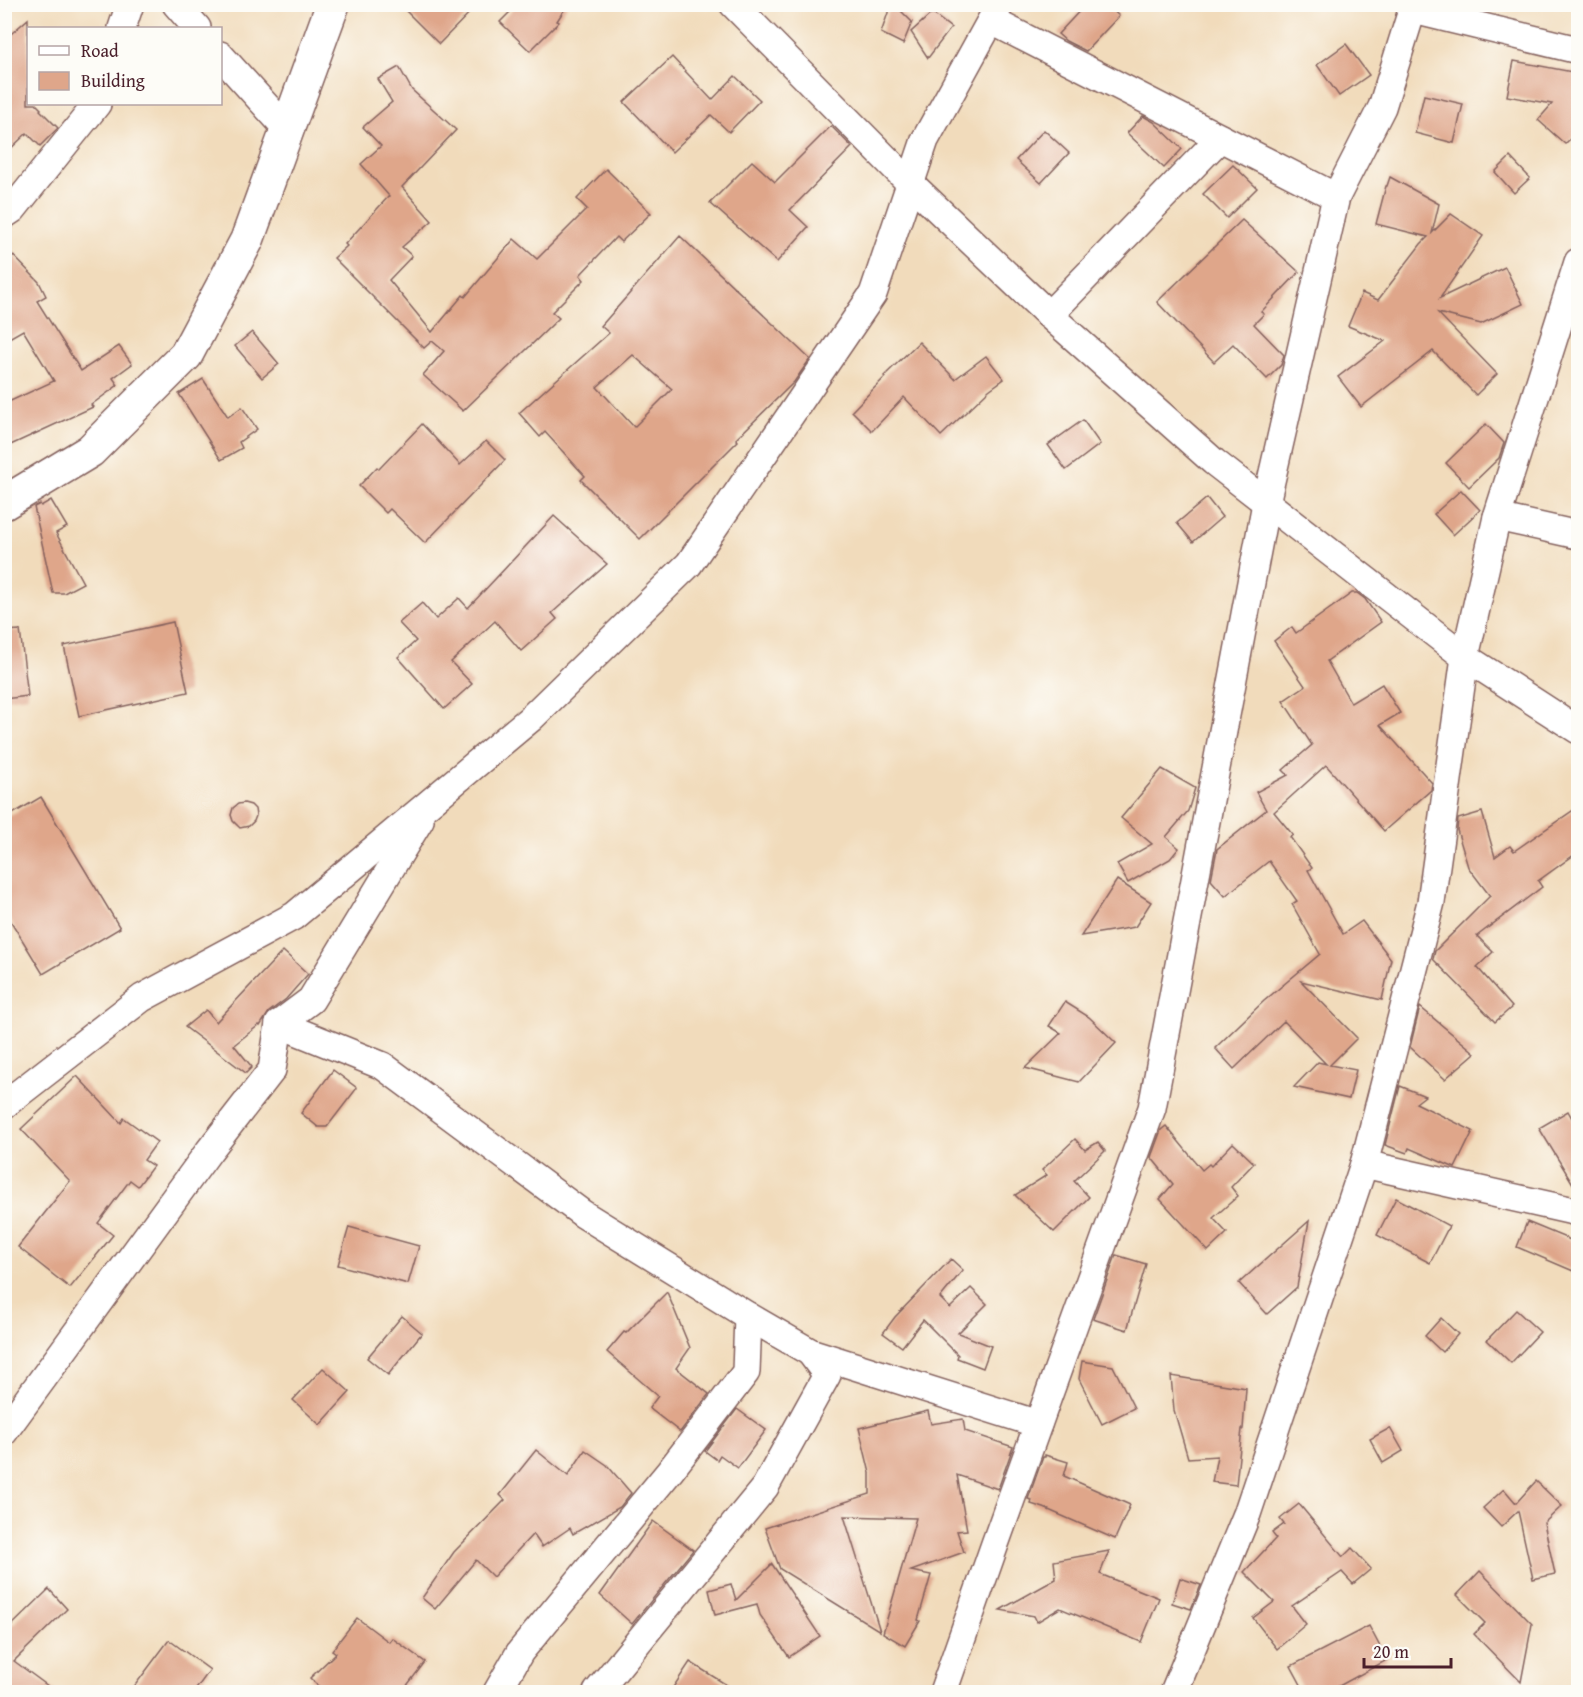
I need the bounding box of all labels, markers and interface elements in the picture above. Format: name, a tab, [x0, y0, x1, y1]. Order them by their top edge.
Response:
legend	[27, 27, 222, 105]
text: Road	[81, 37, 119, 64]
text: Building	[81, 67, 145, 94]
scale bar	[1364, 1631, 1451, 1669]
text: 20 m	[1373, 1638, 1409, 1665]

